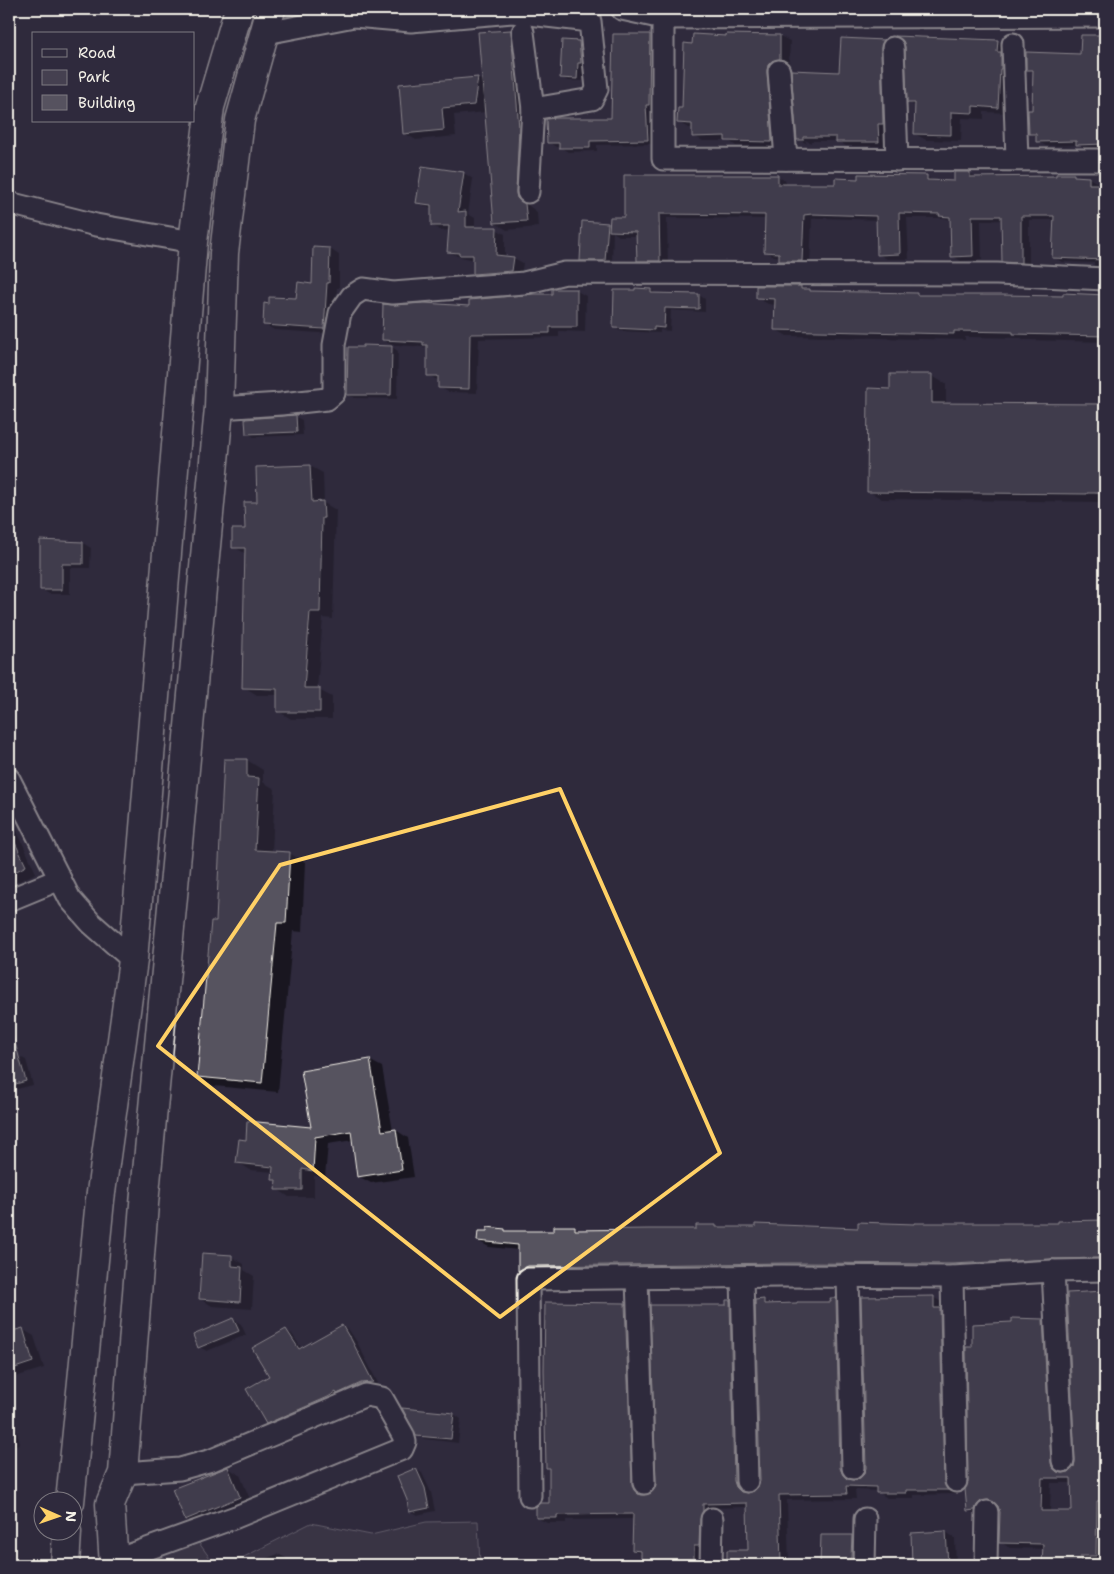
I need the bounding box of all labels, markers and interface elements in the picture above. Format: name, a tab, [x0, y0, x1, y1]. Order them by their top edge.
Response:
legend	[32, 32, 195, 122]
text: Road	[78, 43, 116, 63]
text: Park	[78, 67, 110, 87]
text: Building	[78, 93, 135, 113]
north arrow	[32, 1492, 82, 1542]
text: N	[62, 1511, 80, 1522]

